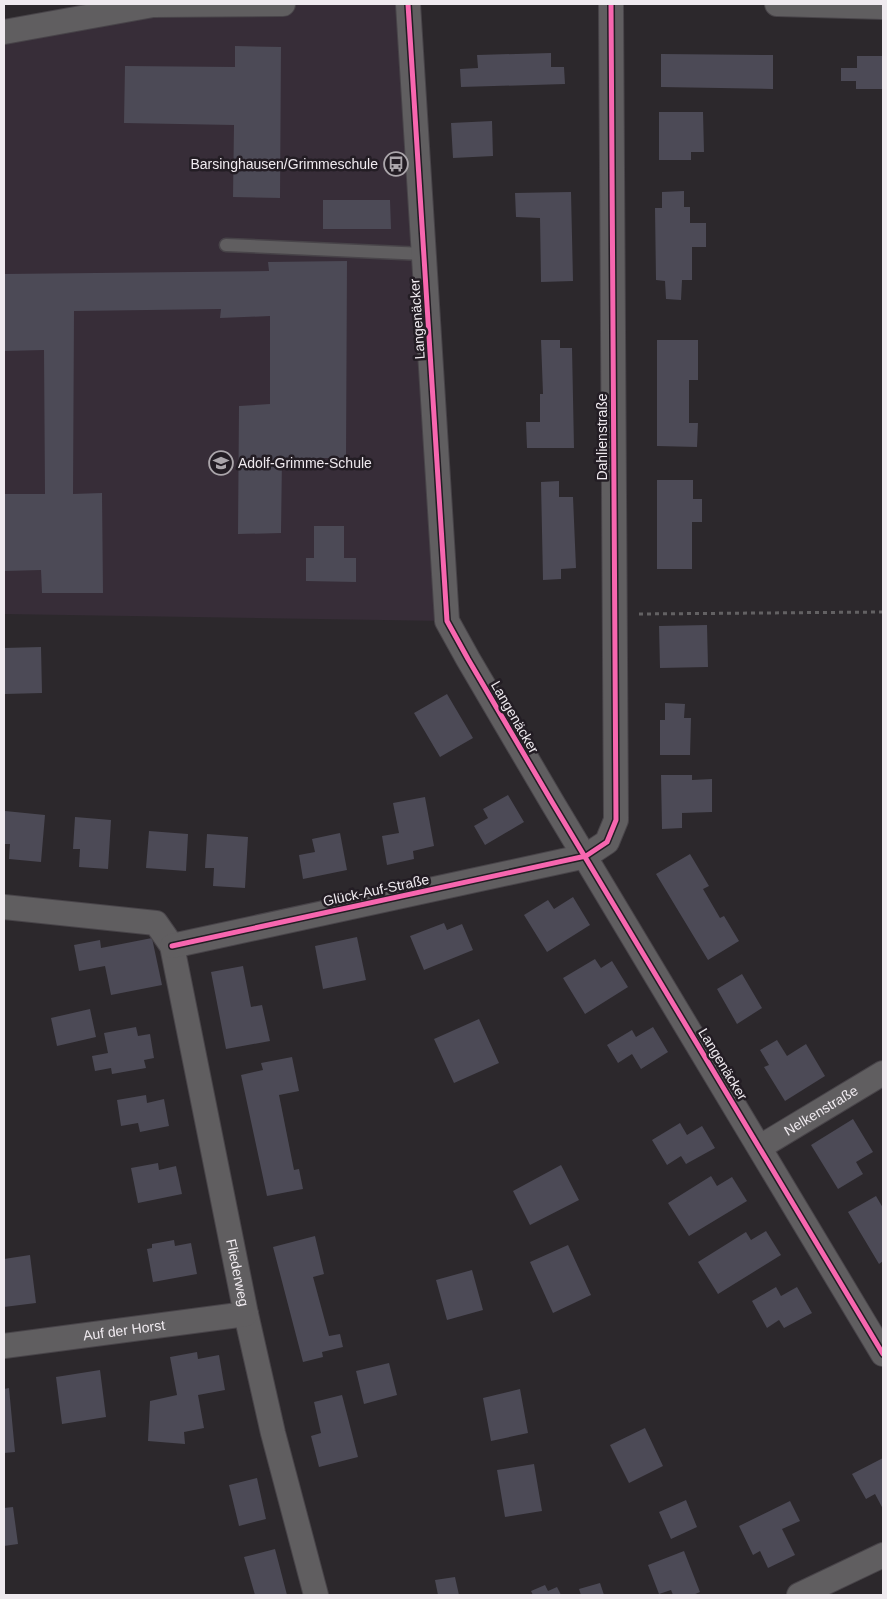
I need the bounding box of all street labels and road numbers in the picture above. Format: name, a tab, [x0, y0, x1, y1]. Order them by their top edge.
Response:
street label: Langenäcker	[406, 278, 428, 360]
street label: Dahlienstraße	[594, 393, 610, 481]
street label: Langenäcker	[488, 678, 542, 756]
street label: Glück-Auf-Straße	[321, 871, 431, 909]
street label: Langenäcker	[695, 1025, 751, 1103]
street label: Nelkenstraße	[781, 1082, 861, 1139]
street label: Fliederweg	[223, 1237, 252, 1308]
street label: Auf der Horst	[82, 1317, 166, 1343]

